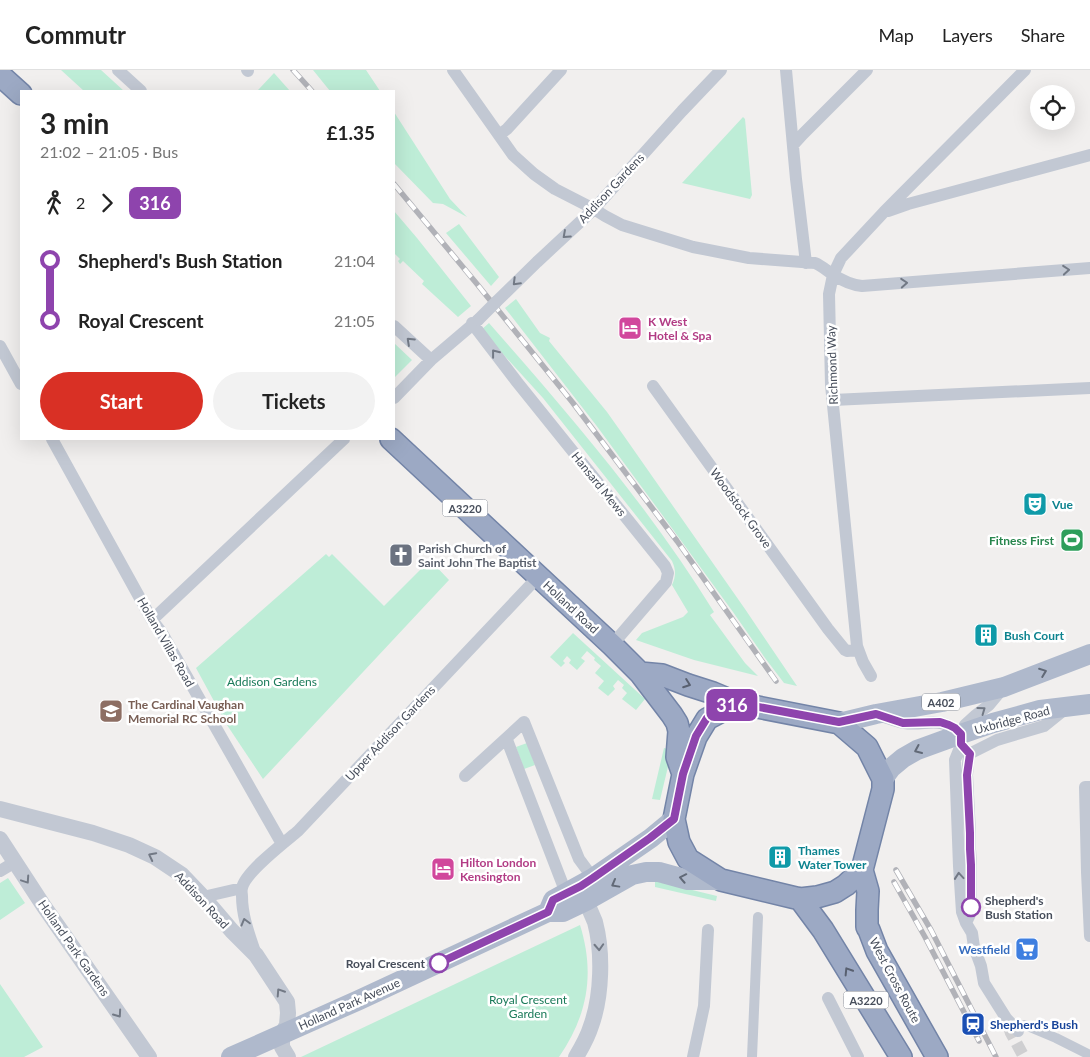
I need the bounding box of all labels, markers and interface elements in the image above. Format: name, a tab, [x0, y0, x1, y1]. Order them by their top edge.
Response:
text: Commutr	[25, 20, 126, 49]
text: Map	[878, 24, 914, 46]
text: Layers	[942, 24, 993, 46]
text: Share	[1021, 24, 1065, 46]
map controls	[1030, 85, 1075, 130]
button: locate	[1030, 85, 1075, 130]
text: 3 min	[40, 106, 109, 140]
text: £1.35	[326, 121, 375, 144]
text: 21:02 – 21:05 · Bus	[40, 142, 178, 161]
street label: Addison Gardens	[575, 150, 647, 226]
icon: walk	[40, 189, 68, 217]
icon: forward	[93, 189, 121, 217]
text: 316	[139, 192, 171, 214]
text: 2	[76, 193, 85, 212]
one-way arrow	[562, 230, 571, 239]
text: Shepherd's Bush Station	[78, 249, 282, 272]
text: 21:04	[334, 251, 375, 270]
one-way arrow	[1062, 265, 1070, 276]
one-way arrow	[513, 276, 522, 285]
one-way arrow	[900, 278, 908, 289]
text: Royal Crescent	[78, 309, 204, 332]
text: 21:05	[334, 311, 375, 330]
place label: K West Hotel & Spa	[648, 314, 712, 343]
hotel icon: K West Hotel & Spa	[617, 315, 643, 341]
street label: Richmond Way	[823, 324, 841, 405]
one-way arrow	[407, 338, 416, 347]
one-way arrow	[491, 349, 500, 358]
button: Start	[40, 372, 203, 430]
button: Tickets	[213, 372, 375, 430]
street label: Hansard Mews	[568, 449, 630, 519]
street label: Woodstock Grove	[707, 465, 775, 551]
theatre icon: Vue	[1022, 491, 1048, 517]
place label: Vue	[1051, 497, 1073, 512]
road number: A3220	[442, 499, 488, 516]
sports icon: Fitness First	[1059, 527, 1085, 553]
place label: Fitness First	[989, 533, 1055, 548]
place label: Parish Church of Saint John The Baptist	[418, 541, 537, 570]
church icon: Parish Church of Saint John The Baptist	[388, 542, 414, 568]
street label: Holland Road	[540, 577, 602, 637]
street label: Holland Villas Road	[134, 595, 198, 689]
building icon: Bush Court	[973, 622, 999, 648]
place label: Bush Court	[1004, 628, 1064, 643]
one-way arrow	[1038, 668, 1047, 678]
park label: Addison Gardens	[227, 674, 317, 689]
one-way arrow	[682, 678, 691, 688]
street label: Upper Addison Gardens	[342, 682, 438, 784]
line badge: 316	[703, 689, 761, 721]
text: 316	[716, 694, 748, 716]
road number: A402	[922, 694, 960, 710]
place label: The Cardinal Vaughan Memorial RC School	[128, 697, 244, 726]
school or university icon: The Cardinal Vaughan Memorial RC School	[98, 698, 124, 724]
street label: Uxbridge Road	[973, 703, 1051, 737]
one-way arrow	[976, 707, 986, 716]
one-way arrow	[914, 744, 923, 755]
place label: Thames Water Tower	[798, 843, 867, 872]
building icon: Thames Water Tower	[767, 844, 793, 870]
one-way arrow	[148, 852, 157, 862]
place label: Hilton London Kensington	[460, 855, 536, 884]
hotel icon: Hilton London Kensington	[430, 856, 456, 882]
street label: Addison Road	[172, 868, 232, 932]
one-way arrow	[954, 871, 965, 879]
one-way arrow	[679, 873, 688, 884]
one-way arrow	[20, 874, 30, 883]
one-way arrow	[611, 878, 620, 888]
place label: Shepherd's Bush Station	[985, 893, 1053, 922]
street label: Holland Park Gardens	[35, 897, 113, 999]
marker: Shepherd's Bush Station	[961, 897, 981, 917]
one-way arrow	[241, 918, 251, 926]
street label: West Cross Route	[866, 935, 924, 1025]
supermarket icon: Westfield	[1014, 936, 1040, 962]
place label: Westfield	[959, 942, 1010, 957]
one-way arrow	[593, 944, 604, 952]
marker: Royal Crescent	[429, 953, 449, 973]
place label: Royal Crescent	[346, 956, 426, 971]
one-way arrow	[844, 967, 854, 976]
street label: Holland Park Avenue	[296, 975, 402, 1033]
one-way arrow	[277, 989, 287, 998]
park label: Royal Crescent Garden	[489, 992, 568, 1021]
road number: A3220	[844, 992, 888, 1008]
one-way arrow	[112, 1008, 121, 1017]
station icon: Shepherd's Bush	[960, 1011, 986, 1037]
place label: Shepherd's Bush	[990, 1017, 1078, 1032]

